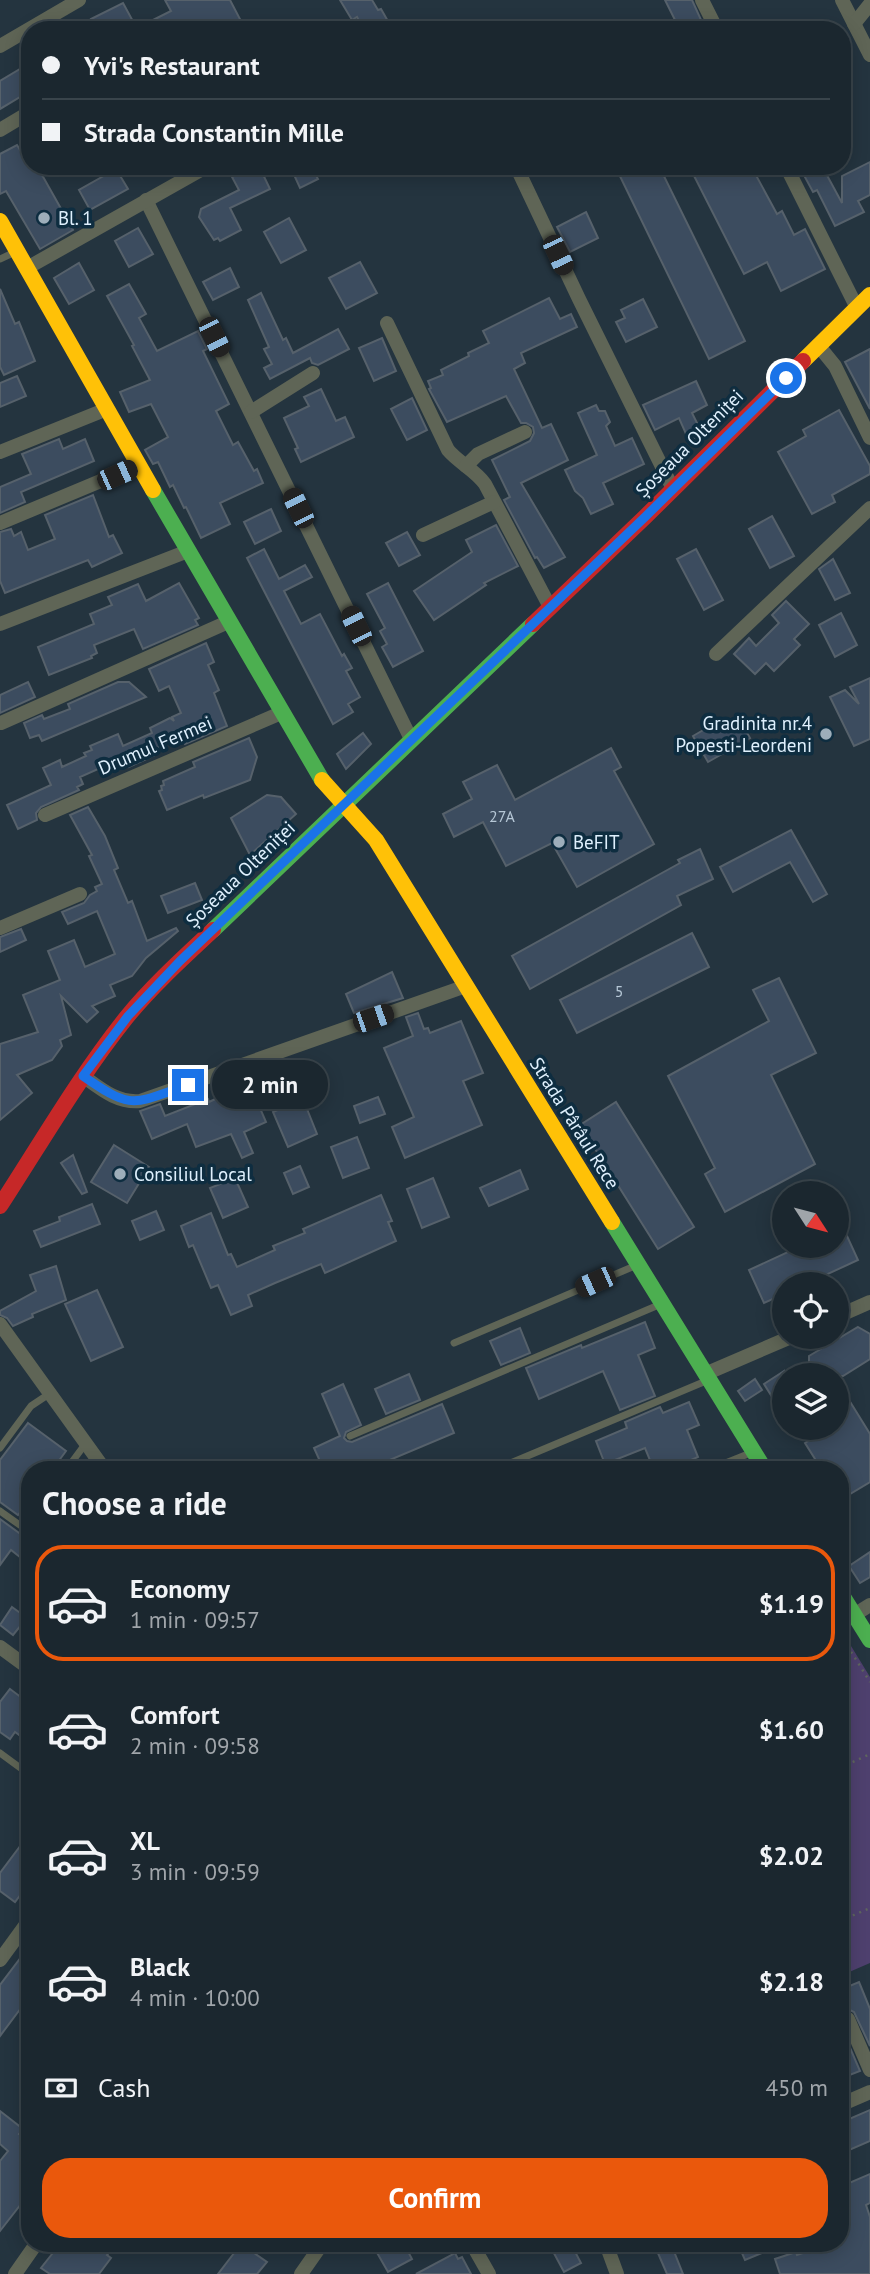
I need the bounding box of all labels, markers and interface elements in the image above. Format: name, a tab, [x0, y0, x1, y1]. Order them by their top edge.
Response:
text: Yvi's Restaurant	[84, 49, 260, 82]
text: Strada Constantin Mille	[84, 116, 344, 149]
place label: Bl. 1	[58, 206, 93, 230]
marker: Bl. 1	[36, 210, 52, 226]
car	[540, 232, 577, 278]
car	[196, 314, 233, 360]
route start	[770, 362, 802, 394]
street label: Șoseaua Olteniței	[630, 384, 748, 502]
car	[94, 457, 141, 493]
car	[280, 485, 317, 531]
car	[338, 603, 375, 649]
street label: Drumul Fermei	[94, 710, 216, 780]
place label: Gradinita nr.4 Popesti-Leordeni	[675, 711, 812, 757]
marker: Gradinita nr.4 Popesti-Leordeni	[818, 726, 834, 742]
house number: 27A	[489, 806, 516, 826]
street label: Șoseaua Olteniței	[180, 816, 300, 932]
place label: BeFIT	[573, 830, 620, 854]
marker: BeFIT	[551, 834, 567, 850]
house number: 5	[615, 981, 623, 1001]
car	[350, 1001, 397, 1035]
street label: Strada Pârâul Rece	[525, 1053, 625, 1193]
callout: 2 min	[212, 1060, 328, 1110]
route end	[172, 1069, 204, 1101]
text: 2 min	[242, 1070, 298, 1099]
place label: Consiliul Local	[134, 1162, 252, 1186]
marker: Consiliul Local	[112, 1166, 128, 1182]
north arrow	[772, 1181, 849, 1258]
map controls	[772, 1181, 849, 1440]
car	[572, 1264, 619, 1300]
button: locate	[772, 1272, 849, 1349]
button: layers	[772, 1363, 849, 1440]
text: Choose a ride	[42, 1482, 227, 1524]
icon: car	[46, 1572, 109, 1635]
text: Economy	[130, 1572, 230, 1605]
text: $1.19	[759, 1587, 824, 1620]
text: 1 min · 09:57	[130, 1605, 260, 1634]
icon: car	[46, 1698, 109, 1761]
text: Comfort	[130, 1698, 220, 1731]
text: $1.60	[759, 1713, 824, 1746]
text: 2 min · 09:58	[130, 1731, 260, 1760]
icon: car	[46, 1824, 109, 1887]
text: XL	[130, 1824, 160, 1857]
text: $2.02	[759, 1839, 824, 1872]
text: 3 min · 09:59	[130, 1857, 260, 1886]
icon: car	[46, 1950, 109, 2013]
text: Black	[130, 1950, 190, 1983]
text: $2.18	[759, 1965, 824, 1998]
text: 4 min · 10:00	[130, 1983, 260, 2012]
icon: cash	[42, 2069, 80, 2107]
text: Cash	[98, 2071, 150, 2104]
text: 450 m	[766, 2073, 828, 2102]
button: Confirm	[42, 2158, 828, 2238]

